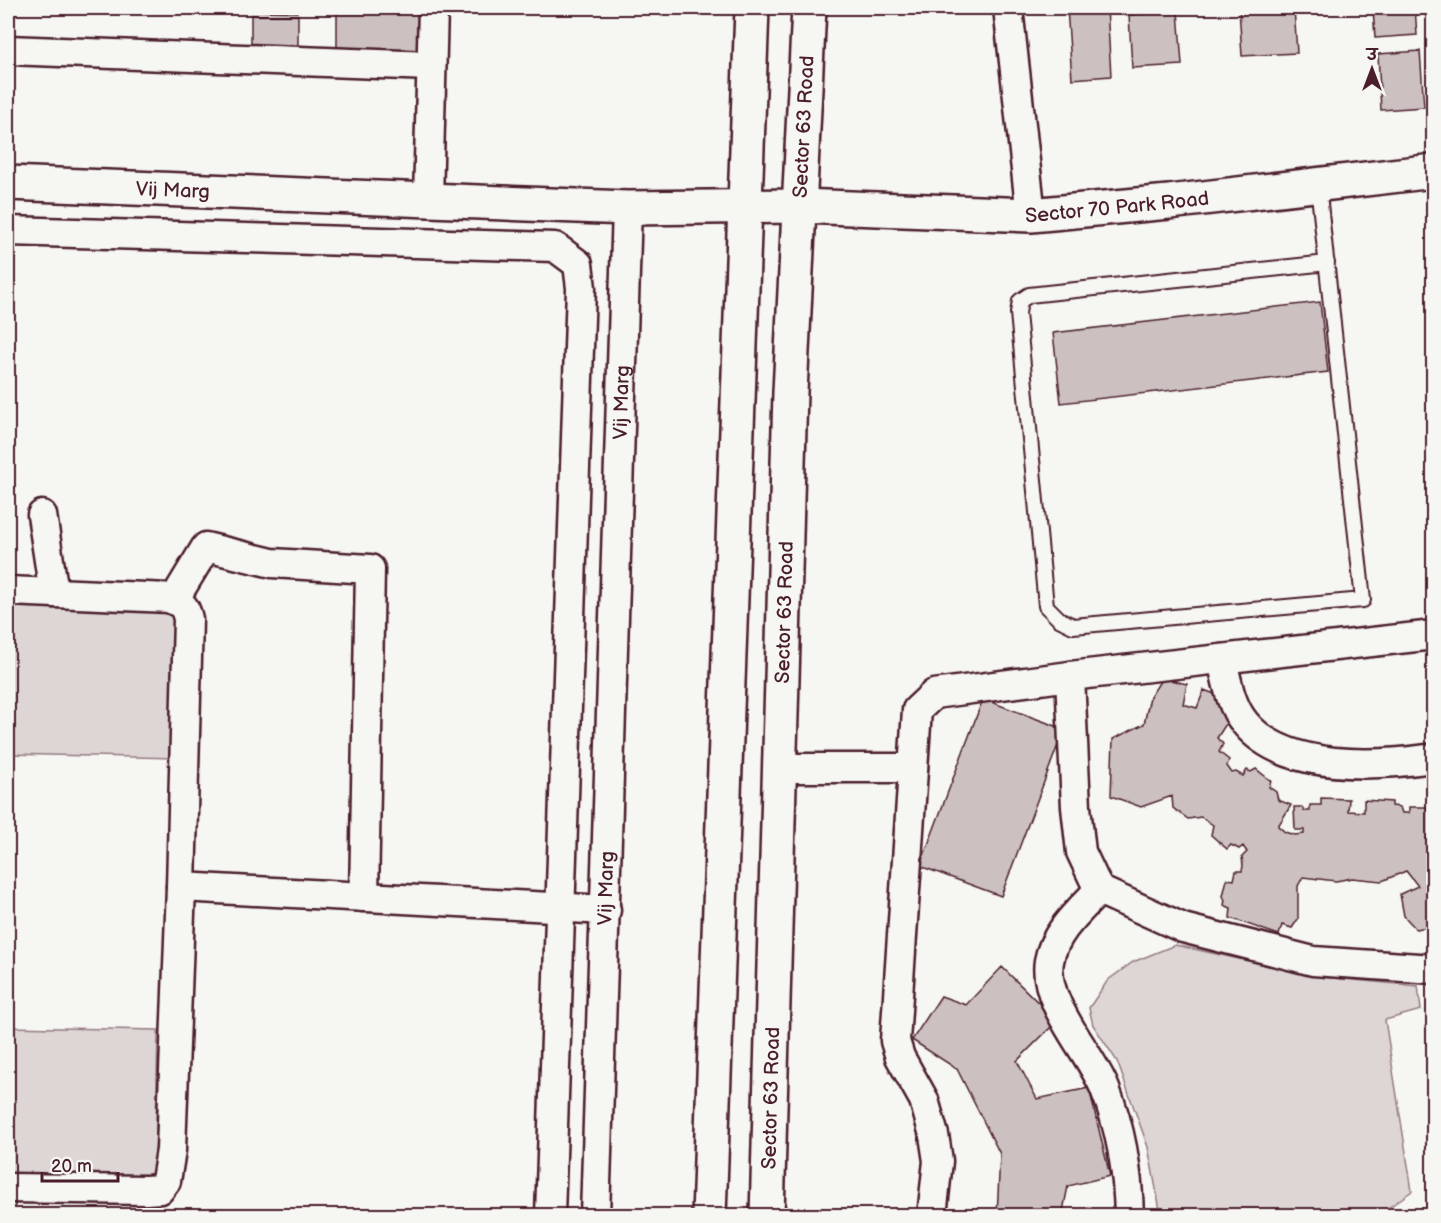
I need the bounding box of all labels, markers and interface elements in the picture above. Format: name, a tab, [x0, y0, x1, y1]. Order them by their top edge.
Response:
north arrow	[1342, 39, 1402, 99]
text: उ	[1365, 46, 1379, 65]
street label: Sector 63 Road	[789, 55, 820, 198]
street label: Vij Marg	[135, 177, 210, 204]
street label: Sector 70 Park Road	[1024, 186, 1210, 229]
street label: Vij Marg	[609, 365, 635, 440]
street label: Sector 63 Road	[771, 541, 799, 684]
street label: Vij Marg	[593, 851, 620, 926]
street label: Sector 63 Road	[757, 1026, 785, 1170]
scale bar	[42, 1145, 118, 1183]
text: 20 m	[51, 1156, 92, 1177]

